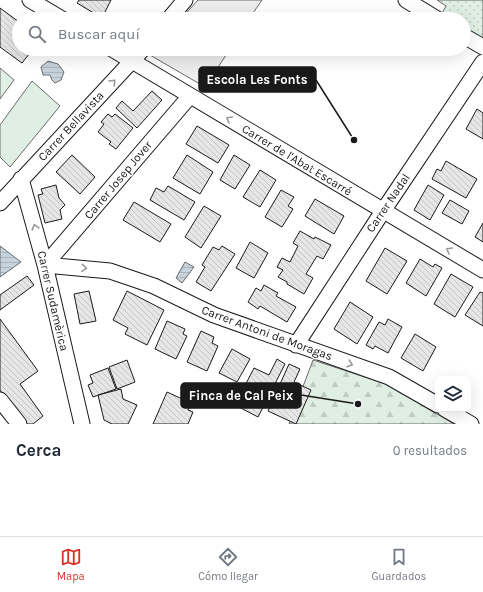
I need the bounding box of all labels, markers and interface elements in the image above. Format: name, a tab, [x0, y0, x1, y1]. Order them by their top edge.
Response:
search box	[12, 12, 471, 56]
icon: search	[26, 23, 48, 45]
text: Buscar aquí	[58, 25, 140, 43]
callout: Escola Les Fonts	[199, 67, 316, 92]
text: Escola Les Fonts	[206, 72, 308, 87]
one-way arrow	[108, 79, 116, 87]
street label: Carrer Bellavista	[35, 88, 107, 164]
one-way arrow	[226, 117, 233, 124]
street label: Carrer de l'Abat Escarré	[239, 122, 355, 198]
street label: Carrer Josep Jover	[81, 138, 155, 222]
street label: Carrer Nadal	[363, 171, 413, 235]
one-way arrow	[31, 224, 40, 231]
one-way arrow	[446, 247, 453, 254]
street label: Carrer Sudamèrica	[35, 250, 71, 352]
one-way arrow	[81, 264, 87, 273]
street label: Carrer Antoni de Moragas	[200, 303, 334, 363]
one-way arrow	[347, 359, 354, 368]
map controls	[435, 376, 471, 412]
button: layers	[435, 376, 471, 412]
callout: Finca de Cal Peix	[181, 383, 301, 408]
text: Finca de Cal Peix	[189, 388, 293, 403]
text: Cerca	[16, 440, 61, 460]
text: 0 resultados	[393, 443, 467, 458]
tab: Mapa	[57, 546, 85, 583]
tab: Cómo llegar	[198, 546, 258, 583]
tab: Guardados	[372, 546, 426, 583]

